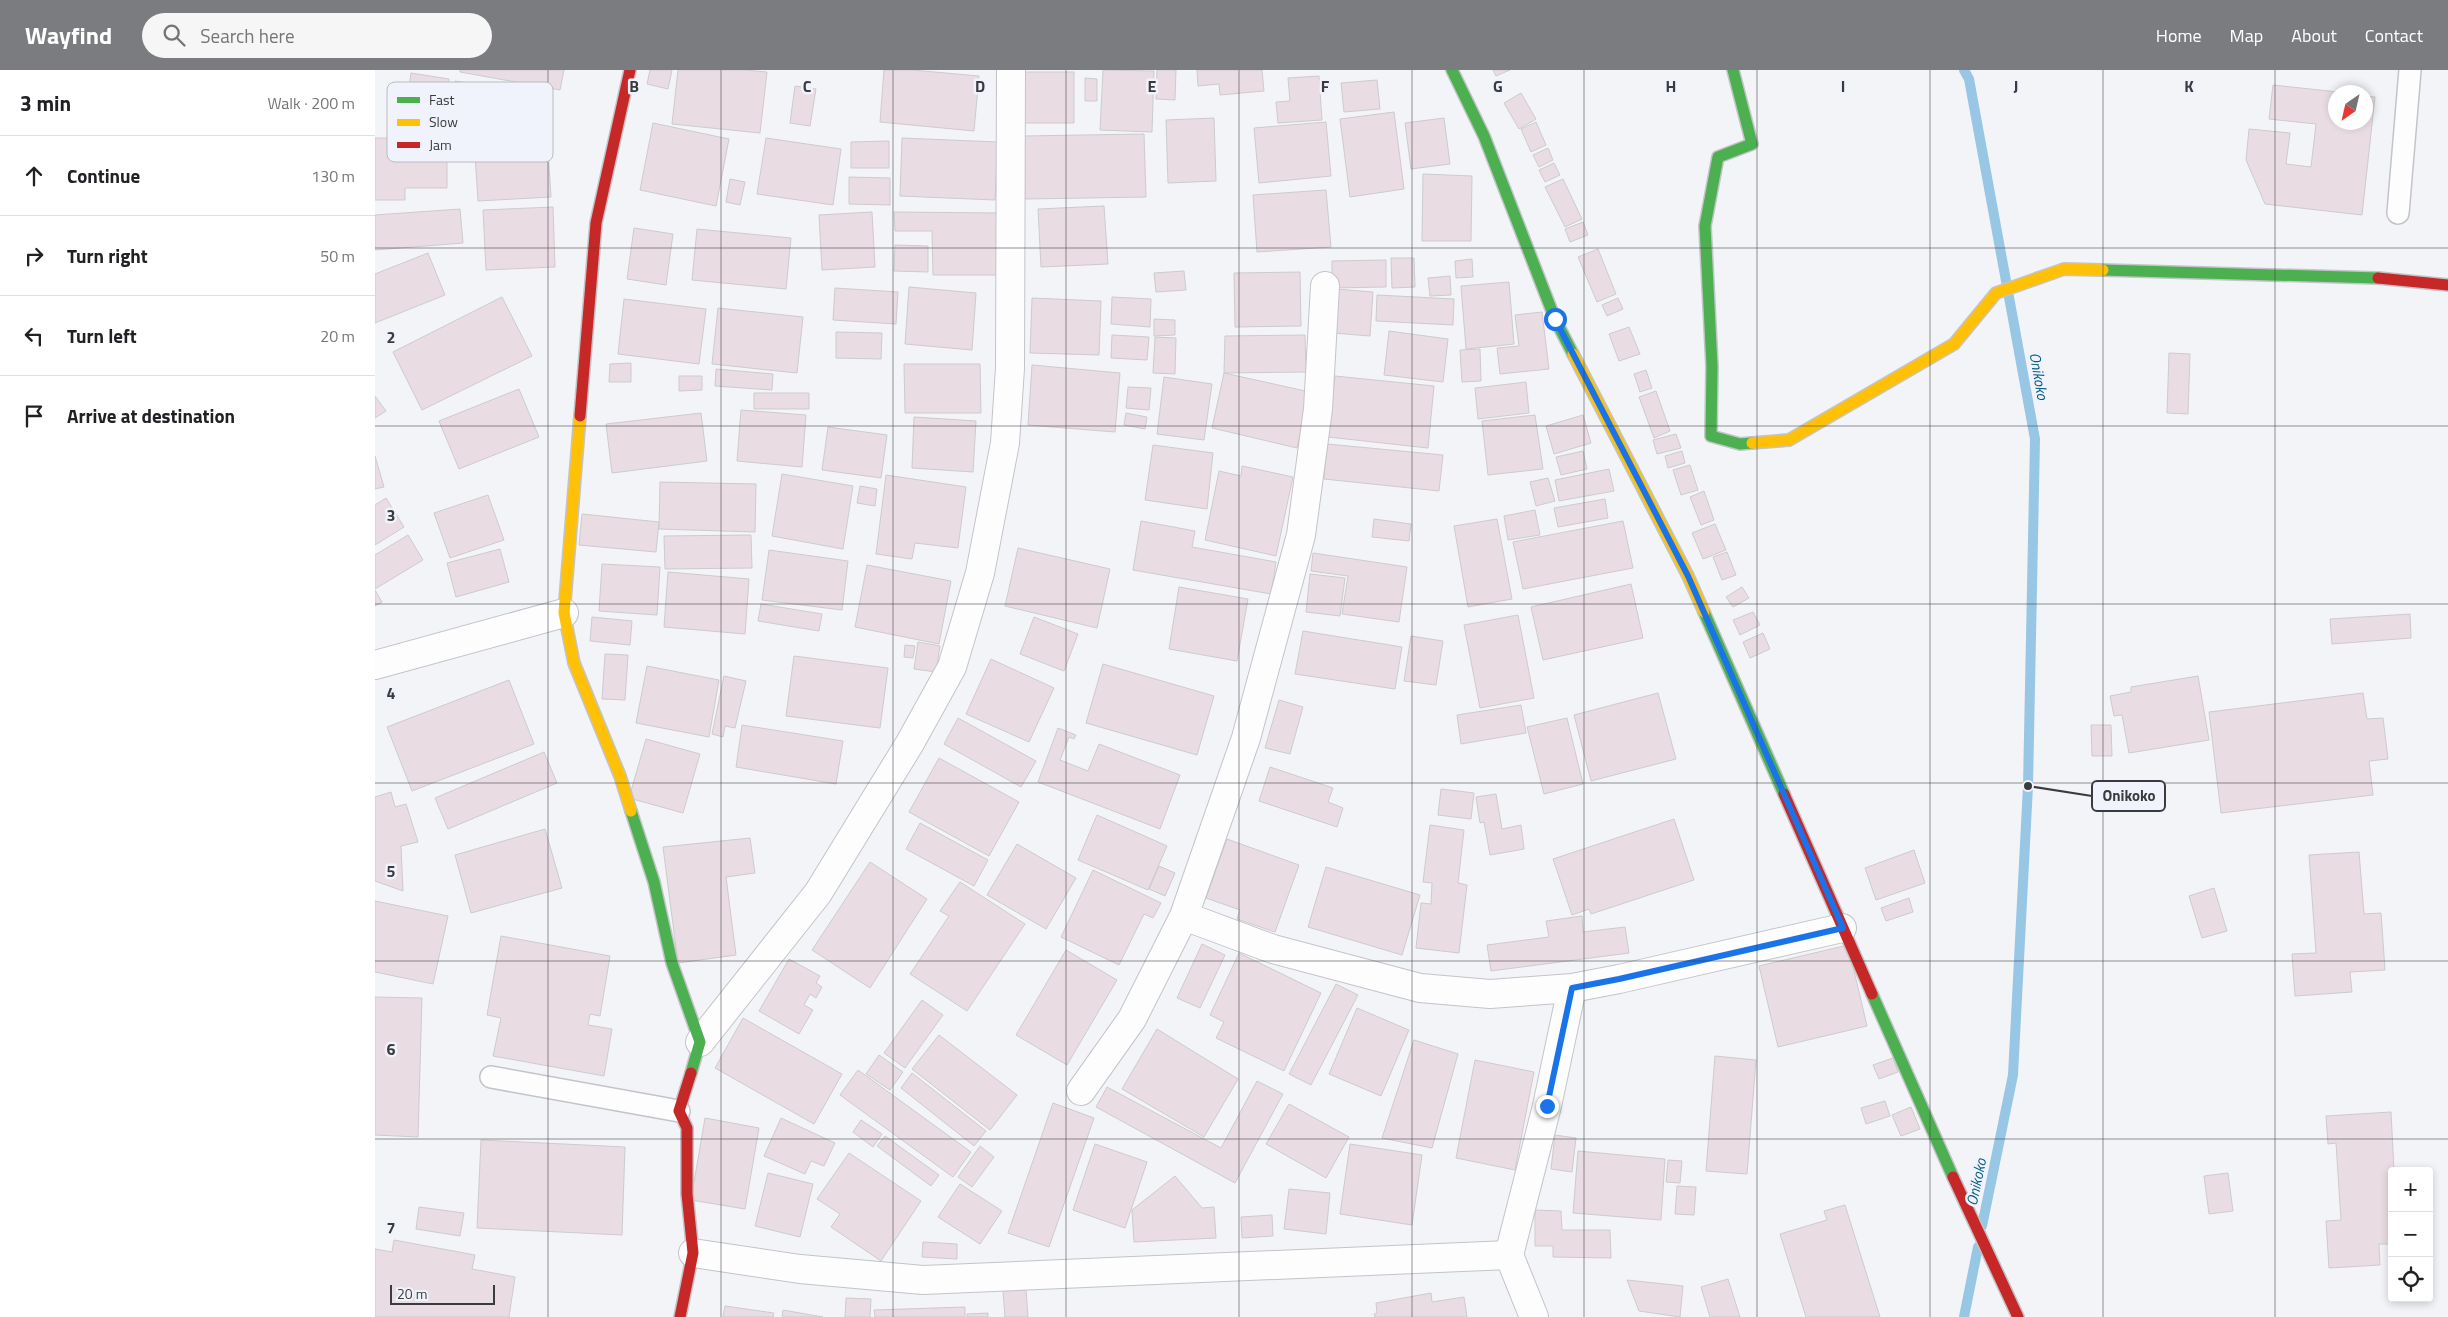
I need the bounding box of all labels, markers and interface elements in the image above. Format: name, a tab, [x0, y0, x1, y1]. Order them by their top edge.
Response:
search box	[142, 13, 492, 58]
text: Wayfind	[25, 17, 112, 53]
icon: search	[160, 21, 188, 49]
text: Search here	[200, 21, 295, 50]
text: Home	[2156, 22, 2202, 49]
text: Map	[2230, 22, 2263, 49]
text: About	[2291, 22, 2337, 49]
text: Contact	[2365, 22, 2423, 49]
text: B	[629, 74, 639, 98]
text: C	[803, 74, 812, 98]
text: D	[975, 74, 985, 98]
text: E	[1148, 74, 1157, 98]
text: F	[1321, 74, 1330, 98]
text: G	[1493, 74, 1503, 98]
text: H	[1666, 74, 1676, 98]
text: I	[1841, 74, 1845, 98]
text: J	[2014, 74, 2018, 98]
text: K	[2184, 74, 2194, 98]
legend	[387, 82, 553, 162]
north arrow	[2328, 85, 2373, 130]
text: 3 min	[20, 87, 71, 119]
text: Fast	[429, 89, 454, 110]
text: Walk · 200 m	[267, 91, 355, 115]
text: Slow	[429, 111, 458, 132]
text: Jam	[429, 134, 452, 155]
text: Continue	[67, 161, 140, 190]
icon: ahead	[20, 162, 48, 190]
text: 130 m	[311, 164, 355, 188]
text: Turn right	[67, 241, 148, 270]
icon: right	[20, 242, 48, 270]
text: 50 m	[320, 244, 355, 268]
route start	[1544, 308, 1567, 331]
text: Turn left	[67, 321, 137, 350]
icon: left	[20, 322, 48, 350]
text: 20 m	[320, 324, 355, 348]
text: 2	[387, 325, 395, 349]
water label: Onikoko	[2024, 351, 2055, 402]
text: Arrive at destination	[67, 401, 235, 430]
icon: arrive	[20, 402, 48, 430]
text: 3	[387, 503, 395, 527]
text: 4	[387, 681, 396, 705]
callout: Onikoko	[2092, 781, 2165, 811]
text: Onikoko	[2102, 784, 2156, 807]
text: 5	[387, 859, 396, 883]
text: 6	[387, 1037, 396, 1061]
route end	[1536, 1095, 1559, 1118]
water label: Onikoko	[1960, 1156, 1992, 1208]
map controls	[2388, 1167, 2433, 1302]
button: +	[2388, 1167, 2433, 1212]
button: −	[2388, 1212, 2433, 1257]
text: 7	[387, 1216, 395, 1240]
button: locate	[2388, 1257, 2433, 1302]
scale bar	[390, 1282, 495, 1305]
text: 20 m	[397, 1283, 427, 1304]

